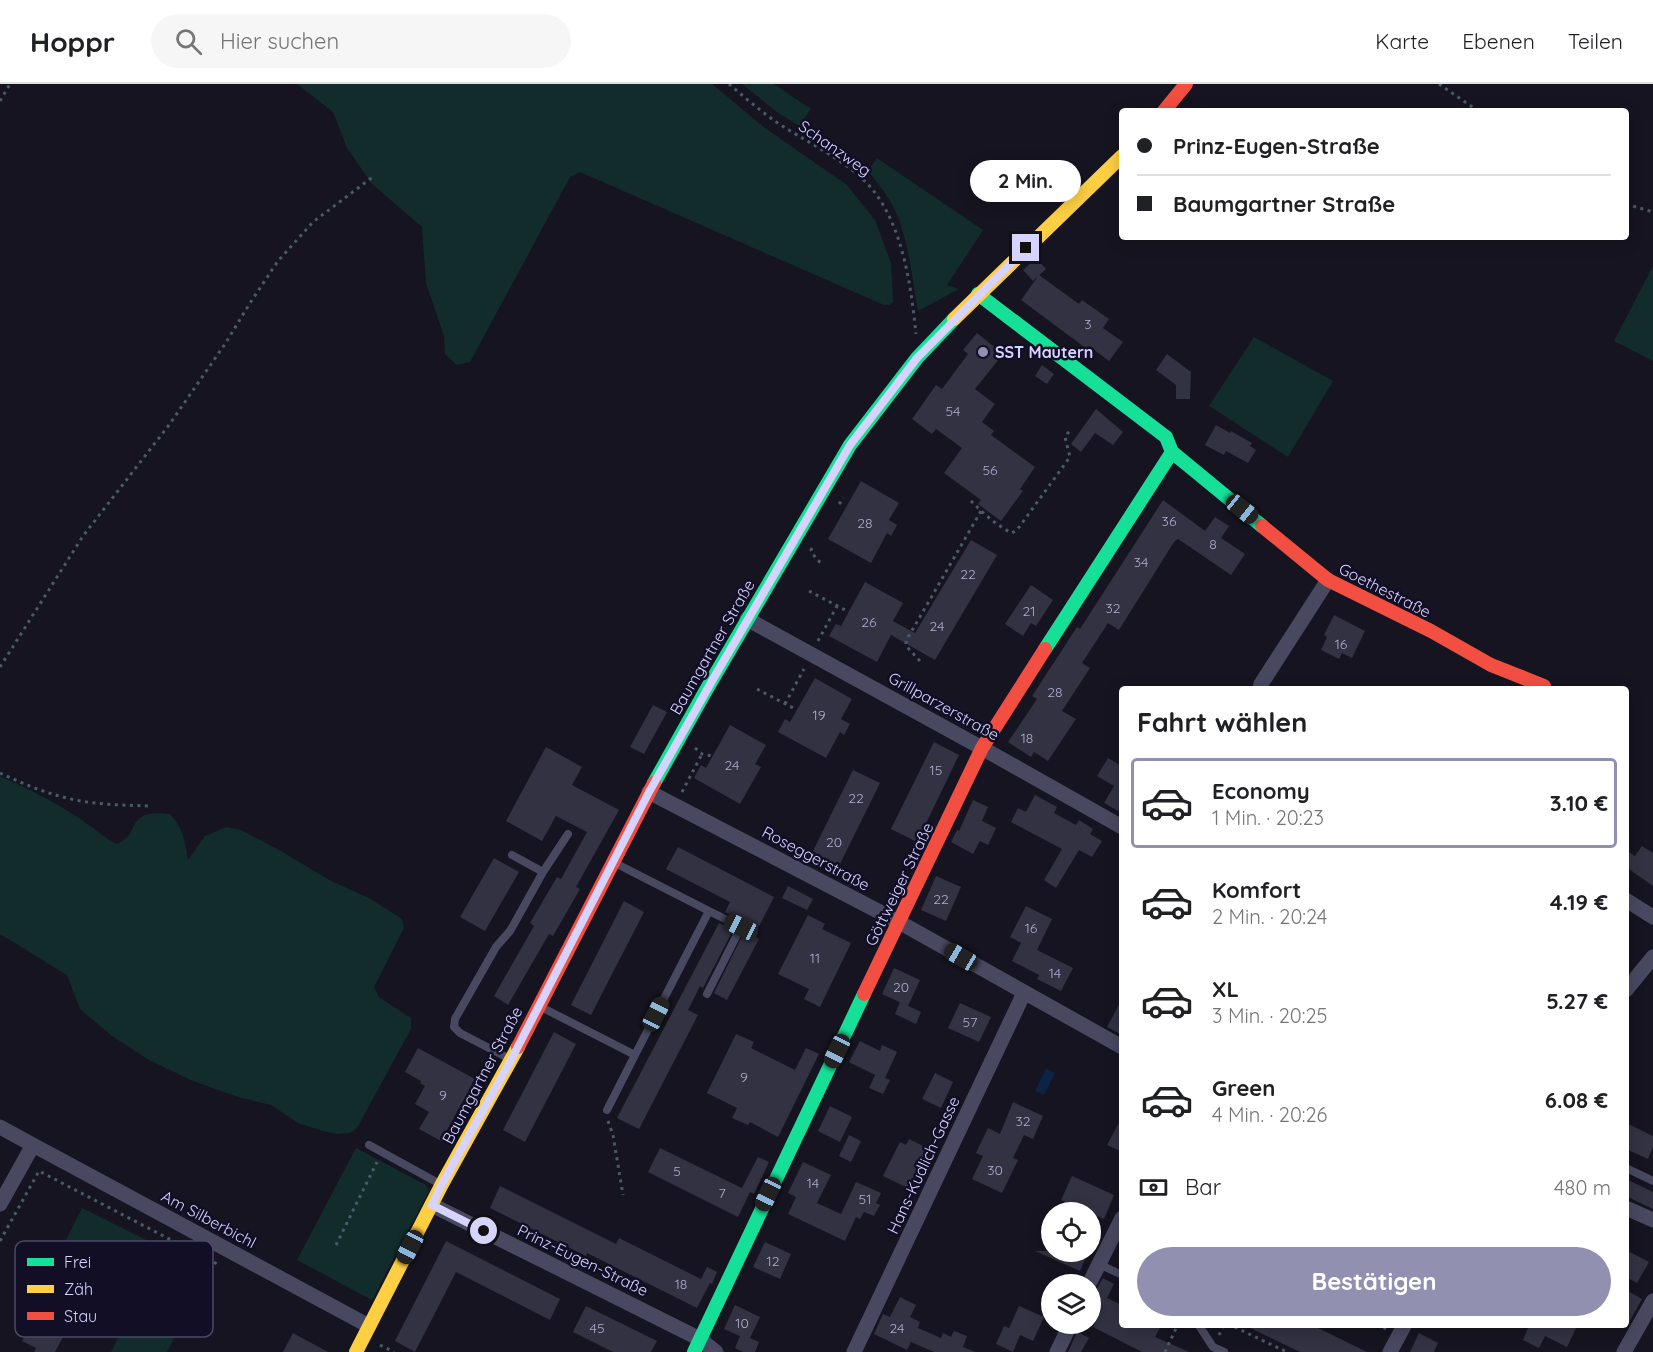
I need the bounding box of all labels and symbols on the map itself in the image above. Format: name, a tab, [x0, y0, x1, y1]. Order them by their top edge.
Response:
street label: Schanzweg	[795, 116, 875, 180]
callout: 2 Min.	[970, 161, 1082, 203]
route end	[1012, 234, 1039, 261]
house number: 3	[1084, 315, 1092, 333]
place label: SST Mautern	[995, 342, 1093, 362]
marker: SST Mautern	[976, 345, 990, 359]
house number: 54	[945, 402, 961, 420]
house number: 56	[982, 461, 998, 479]
car	[1222, 491, 1262, 527]
house number: 36	[1162, 512, 1177, 530]
house number: 28	[857, 514, 873, 532]
house number: 8	[1209, 535, 1217, 553]
house number: 34	[1134, 553, 1148, 571]
street label: Goethestraße	[1336, 558, 1434, 622]
house number: 22	[960, 565, 976, 583]
street label: Baumgartner Straße	[665, 576, 759, 718]
house number: 32	[1105, 599, 1121, 617]
house number: 21	[1023, 602, 1035, 620]
house number: 26	[861, 613, 877, 631]
house number: 24	[930, 617, 944, 635]
house number: 16	[1335, 635, 1348, 653]
street label: Grillparzerstraße	[885, 667, 1003, 745]
house number: 28	[1047, 683, 1063, 701]
house number: 19	[813, 706, 826, 724]
house number: 18	[1021, 729, 1033, 747]
house number: 24	[725, 756, 739, 774]
house number: 15	[930, 761, 942, 779]
house number: 22	[848, 789, 864, 807]
street label: Göttweiger Straße	[860, 819, 938, 949]
street label: Roseggerstraße	[759, 821, 873, 895]
house number: 20	[826, 833, 842, 851]
house number: 22	[933, 890, 949, 908]
car	[721, 911, 761, 943]
house number: 16	[1025, 919, 1038, 937]
car	[941, 940, 981, 974]
house number: 11	[810, 949, 820, 967]
house number: 14	[1049, 964, 1061, 982]
house number: 20	[893, 978, 909, 996]
car	[640, 994, 672, 1034]
street label: Baumgartner Straße	[437, 1003, 527, 1147]
house number: 57	[963, 1013, 977, 1031]
car	[821, 1031, 853, 1071]
house number: 9	[740, 1068, 748, 1086]
house number: 9	[439, 1086, 447, 1104]
street label: Hans-Kudlich-Gasse	[882, 1093, 964, 1237]
house number: 32	[1015, 1112, 1031, 1130]
house number: 30	[987, 1161, 1003, 1179]
house number: 5	[673, 1162, 681, 1180]
car	[752, 1174, 784, 1214]
house number: 14	[807, 1174, 819, 1192]
house number: 7	[718, 1184, 726, 1202]
street label: Am Silberbichl	[158, 1186, 260, 1252]
house number: 51	[859, 1190, 871, 1208]
route start	[470, 1217, 497, 1244]
street label: Prinz-Eugen-Straße	[514, 1220, 652, 1300]
car	[394, 1227, 426, 1267]
legend	[15, 1241, 213, 1337]
text: Frei	[64, 1252, 91, 1272]
house number: 12	[767, 1252, 780, 1270]
house number: 18	[675, 1275, 687, 1293]
text: Zäh	[64, 1279, 93, 1299]
text: Stau	[64, 1306, 97, 1326]
house number: 10	[735, 1314, 749, 1332]
house number: 45	[589, 1319, 605, 1337]
house number: 24	[890, 1319, 904, 1337]

